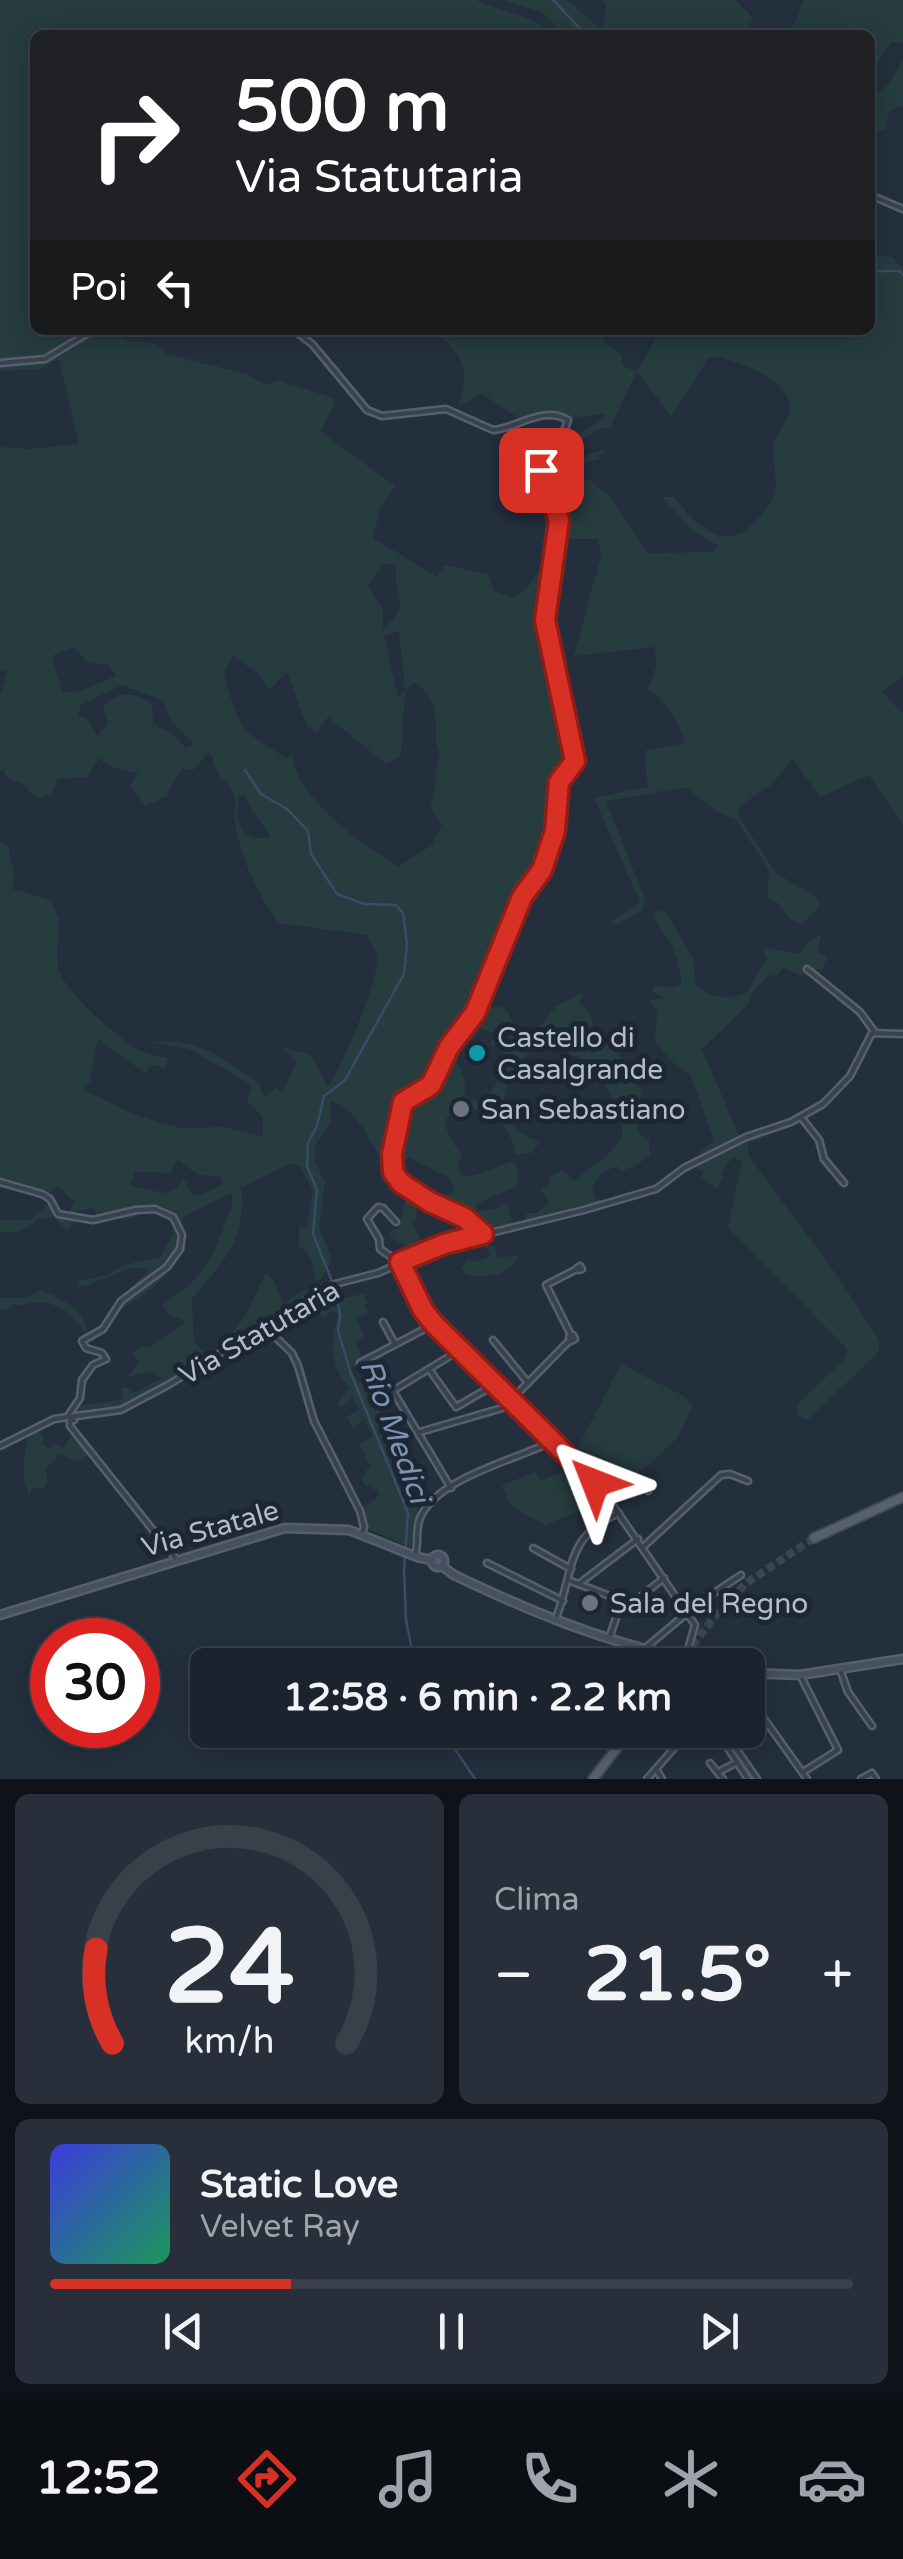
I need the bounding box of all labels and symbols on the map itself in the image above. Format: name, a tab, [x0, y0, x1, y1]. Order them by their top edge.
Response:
pin	[499, 428, 584, 513]
place label: Castello di Casalgrande	[497, 1021, 663, 1087]
marker: Castello di Casalgrande	[466, 1042, 488, 1064]
place label: San Sebastiano	[481, 1093, 686, 1127]
marker: San Sebastiano	[450, 1098, 472, 1120]
street label: Via Statutaria	[173, 1273, 346, 1392]
water label: Rio Medici	[351, 1354, 439, 1511]
position arrow	[543, 1431, 647, 1535]
street label: Via Statale	[138, 1493, 283, 1565]
place label: Sala del Regno	[610, 1587, 808, 1621]
marker: Sala del Regno	[579, 1592, 601, 1614]
speed limit sign: 30	[30, 1618, 160, 1748]

